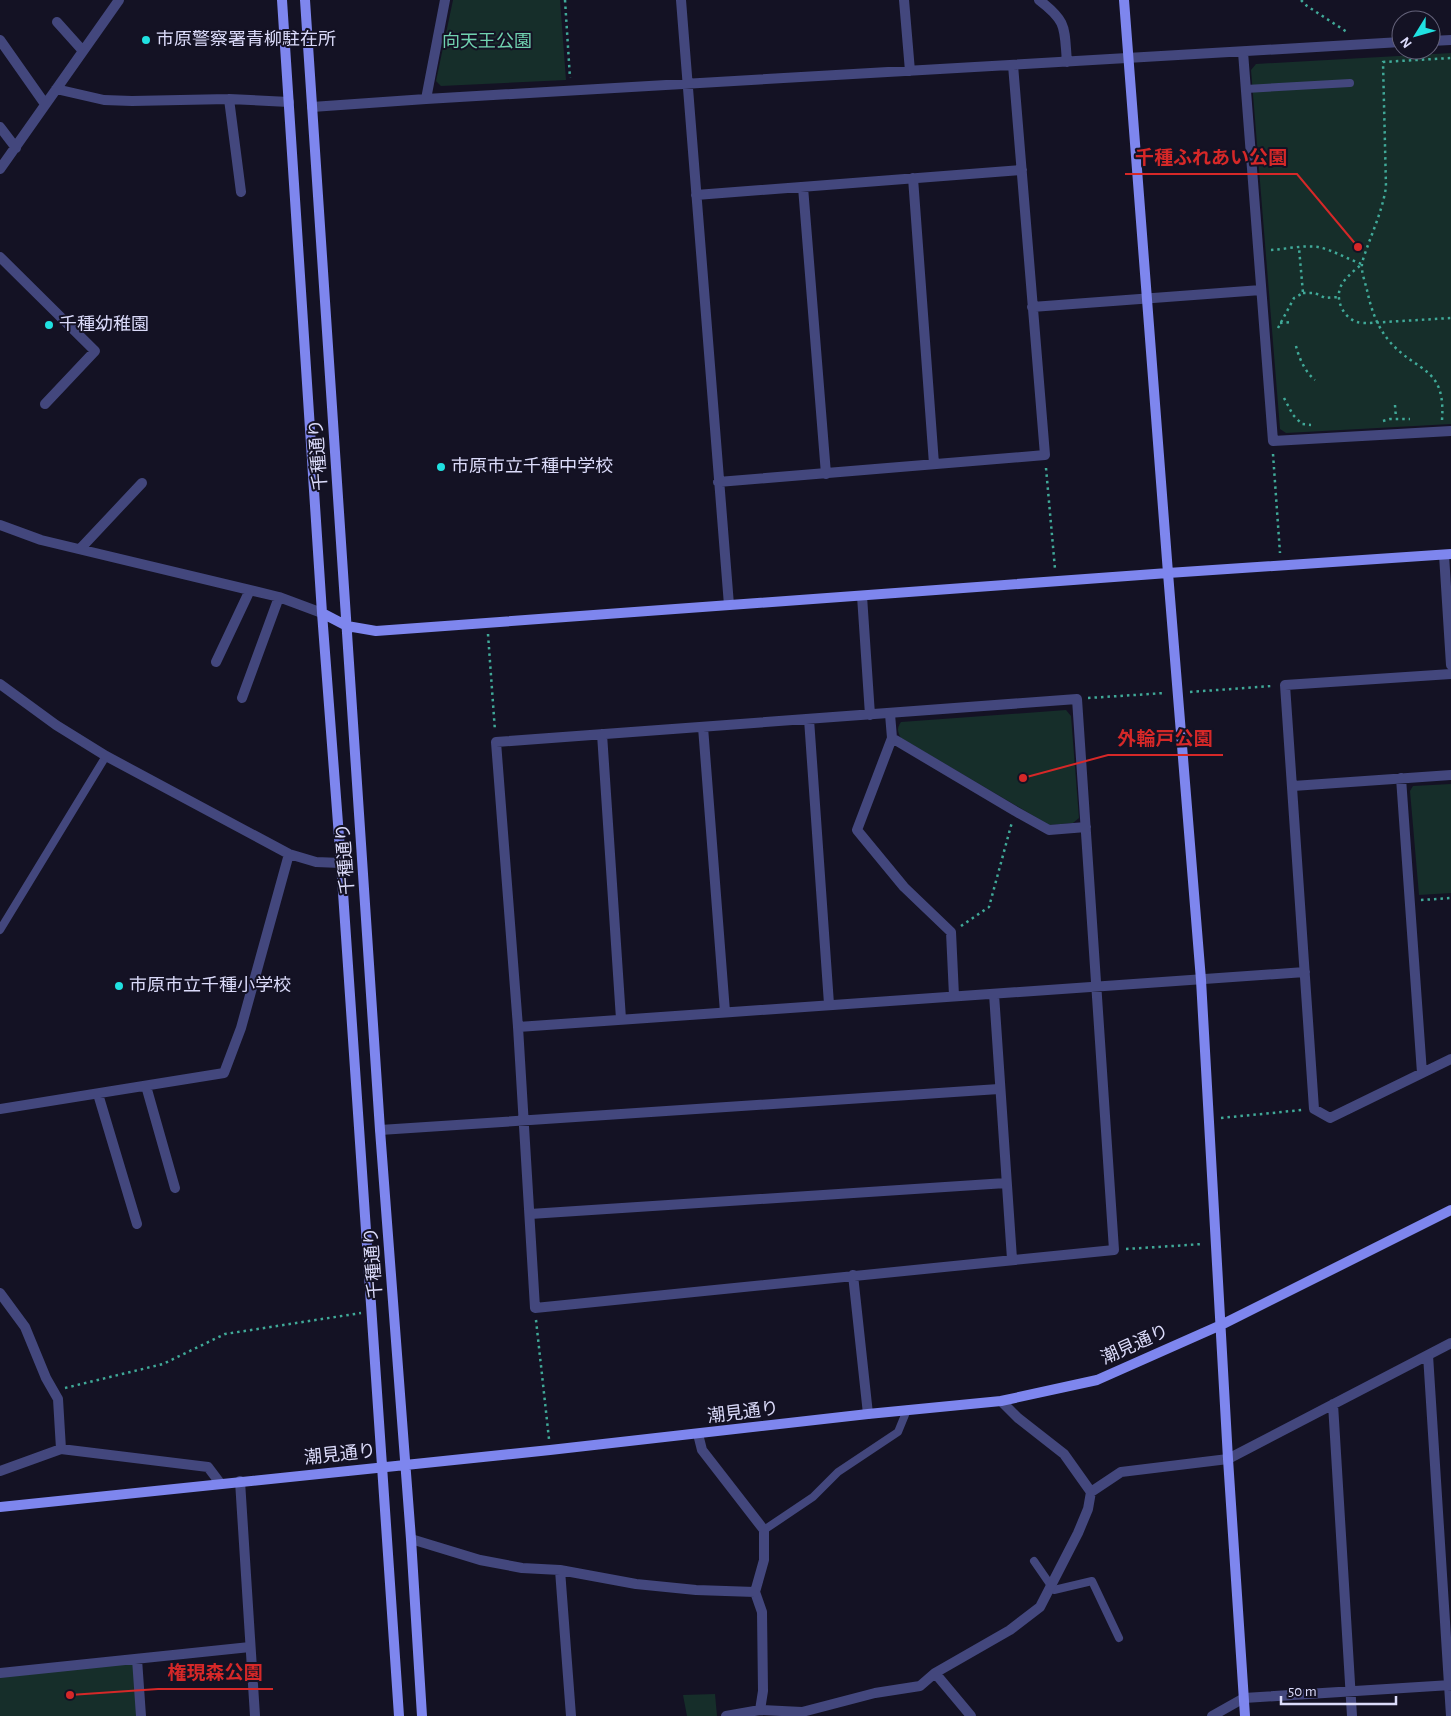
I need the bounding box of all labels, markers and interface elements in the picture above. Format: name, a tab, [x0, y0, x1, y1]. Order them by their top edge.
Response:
north arrow	[1391, 10, 1441, 60]
place label: 市原警察署青柳駐在所	[156, 29, 336, 49]
park label: 向天王公園	[442, 31, 532, 51]
marker: 市原警察署青柳駐在所	[140, 34, 152, 46]
text: N	[1398, 34, 1415, 50]
callout: 千種ふれあい公園	[1125, 140, 1297, 174]
text: 千種ふれあい公園	[1135, 147, 1287, 168]
place label: 千種幼稚園	[59, 314, 149, 334]
marker: 千種幼稚園	[43, 319, 55, 331]
street label: 千種通り	[307, 418, 330, 492]
place label: 市原市立千種中学校	[451, 456, 613, 476]
marker: 市原市立千種中学校	[435, 461, 447, 473]
callout: 外輪戸公園	[1108, 721, 1223, 755]
text: 外輪戸公園	[1117, 728, 1213, 749]
street label: 千種通り	[334, 822, 357, 896]
place label: 市原市立千種小学校	[129, 975, 291, 995]
marker: 市原市立千種小学校	[113, 980, 125, 992]
street label: 千種通り	[362, 1226, 385, 1300]
street label: 潮見通り	[1098, 1321, 1172, 1368]
street label: 潮見通り	[706, 1399, 780, 1426]
street label: 潮見通り	[303, 1441, 377, 1468]
callout: 権現森公園	[158, 1655, 273, 1689]
text: 権現森公園	[167, 1662, 263, 1683]
scale bar	[1281, 1674, 1396, 1706]
text: 50 m	[1288, 1684, 1317, 1699]

